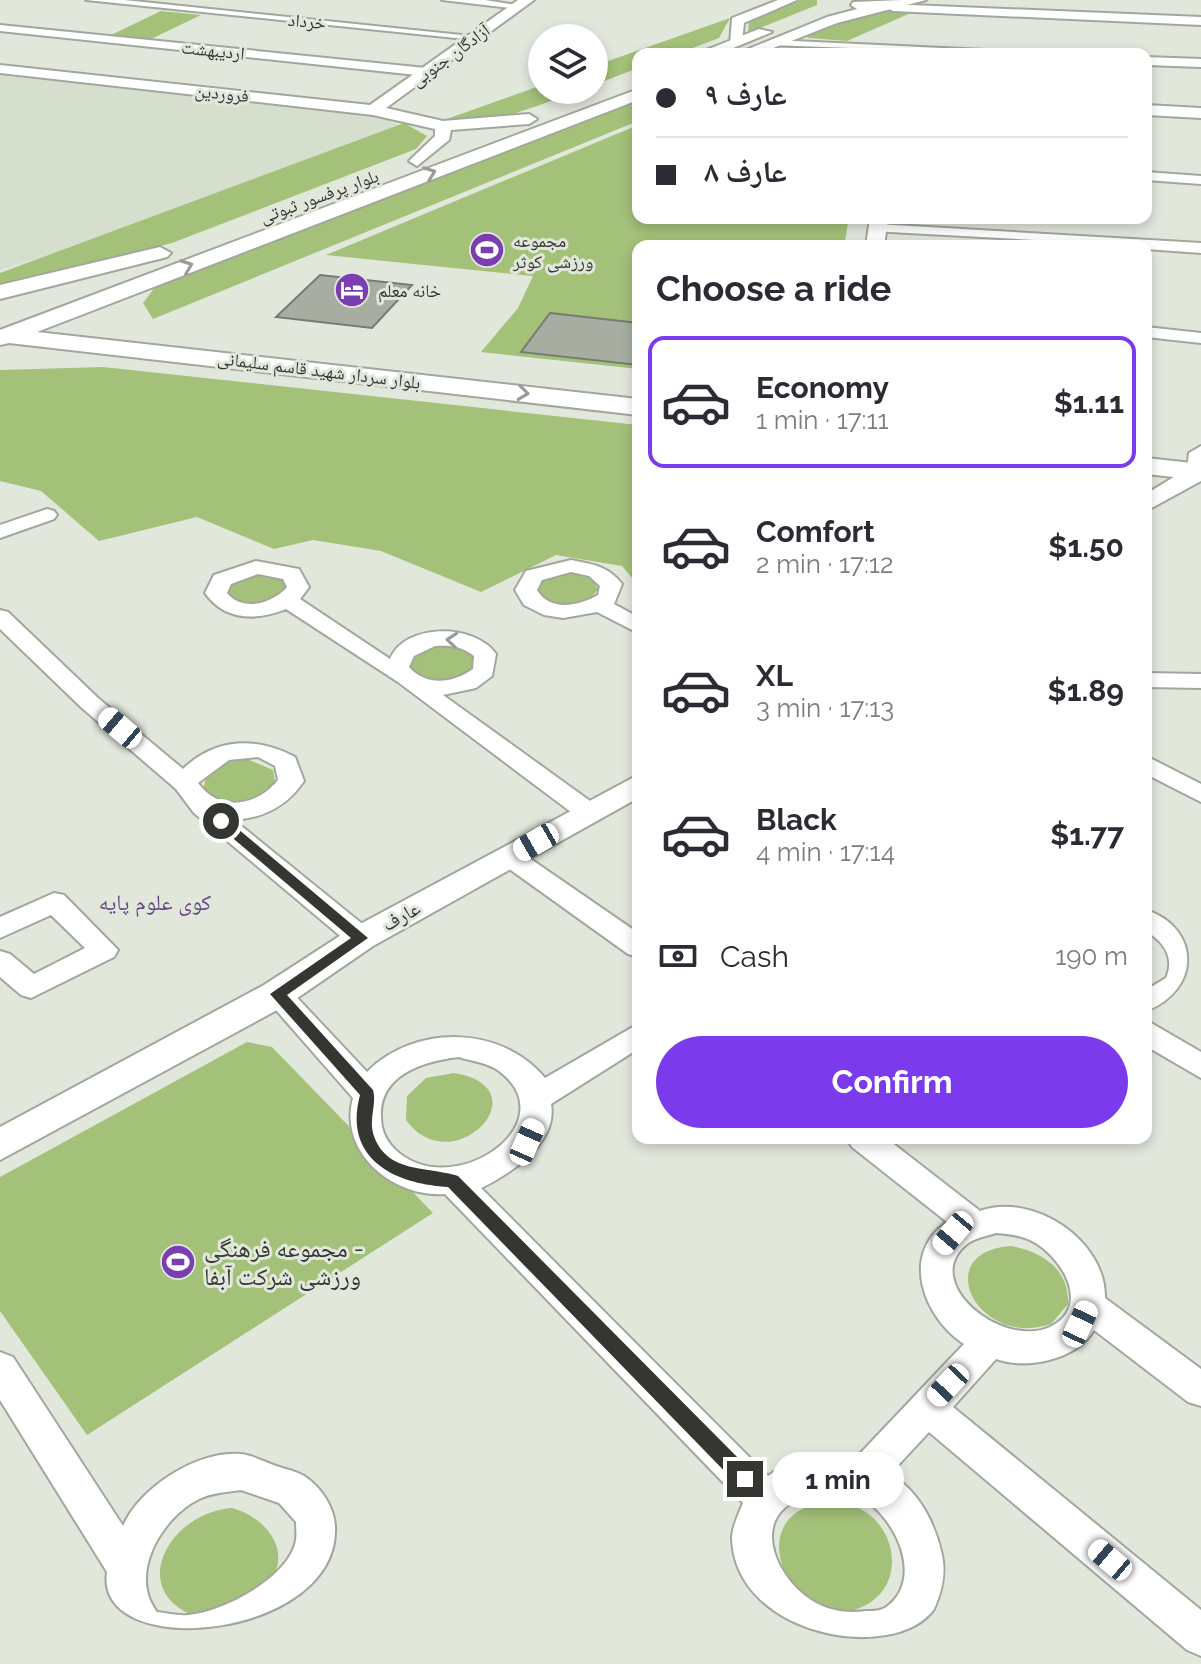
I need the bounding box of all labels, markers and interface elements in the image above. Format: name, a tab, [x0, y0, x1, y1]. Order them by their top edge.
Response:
street label: خرداد	[287, 9, 327, 33]
street label: آزادگان جنوبی	[406, 19, 495, 92]
map controls	[528, 24, 608, 104]
button: layers	[528, 24, 608, 104]
street label: اردیبهشت	[180, 36, 246, 64]
text: عارف ۹	[704, 77, 787, 112]
street label: فروردین	[194, 80, 250, 107]
text: عارف ۸	[704, 154, 787, 189]
street label: بلوار پرفسور ثبوتی	[257, 165, 382, 228]
one-way arrow	[422, 166, 436, 183]
place label: مجموعه ورزشی کوثر	[512, 230, 593, 273]
sports icon: مجموعه ورزشی کوثر	[468, 231, 506, 269]
one-way arrow	[179, 259, 193, 276]
text: Choose a ride	[656, 267, 891, 309]
hotel icon: خانه معلم	[333, 271, 371, 309]
place label: خانه معلم	[378, 280, 441, 303]
street label: بلوار سردار شهید قاسم سلیمانی	[216, 347, 422, 395]
icon: car	[660, 366, 732, 438]
text: Economy	[756, 370, 889, 405]
one-way arrow	[517, 385, 530, 402]
text: $1.11	[1054, 385, 1124, 420]
text: 1 min · 17:11	[756, 405, 889, 435]
icon: car	[660, 510, 732, 582]
text: Comfort	[756, 514, 875, 549]
text: $1.50	[1048, 529, 1124, 564]
text: 2 min · 17:12	[756, 549, 894, 579]
one-way arrow	[445, 632, 458, 649]
icon: car	[660, 654, 732, 726]
text: XL	[756, 658, 793, 693]
text: $1.89	[1048, 673, 1124, 708]
text: 3 min · 17:13	[756, 693, 894, 723]
car	[94, 703, 146, 753]
icon: car	[660, 798, 732, 870]
text: Black	[756, 802, 837, 837]
route start	[203, 803, 239, 839]
text: $1.77	[1050, 817, 1124, 852]
car	[509, 820, 563, 864]
text: 4 min · 17:14	[756, 837, 895, 867]
district label: کوی علوم پایه	[99, 889, 211, 917]
street label: عارف	[378, 896, 424, 936]
icon: cash	[656, 934, 700, 978]
text: Cash	[720, 939, 789, 974]
text: 190 m	[1055, 941, 1128, 971]
button: Confirm	[656, 1036, 1128, 1128]
car	[506, 1115, 548, 1169]
car	[928, 1207, 978, 1259]
place label: مجموعه فرهنگی - ورزشی شرکت آبفا	[204, 1234, 364, 1291]
sports icon: مجموعه فرهنگی - ورزشی شرکت آبفا	[159, 1243, 197, 1281]
car	[1059, 1297, 1101, 1351]
car	[923, 1359, 973, 1411]
callout: 1 min	[773, 1451, 905, 1507]
route end	[727, 1461, 763, 1497]
text: 1 min	[805, 1465, 871, 1495]
car	[1084, 1535, 1136, 1585]

